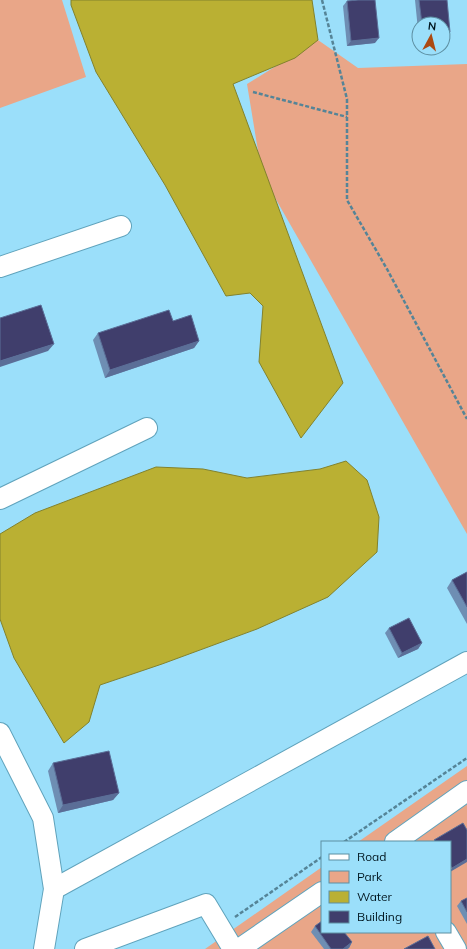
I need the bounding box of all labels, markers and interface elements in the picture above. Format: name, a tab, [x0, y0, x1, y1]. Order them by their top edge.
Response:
north arrow	[411, 16, 451, 56]
text: N	[427, 19, 437, 34]
legend	[321, 841, 451, 933]
text: Road	[357, 849, 386, 864]
text: Park	[357, 869, 383, 884]
text: Water	[357, 889, 393, 904]
text: Building	[357, 909, 402, 924]

